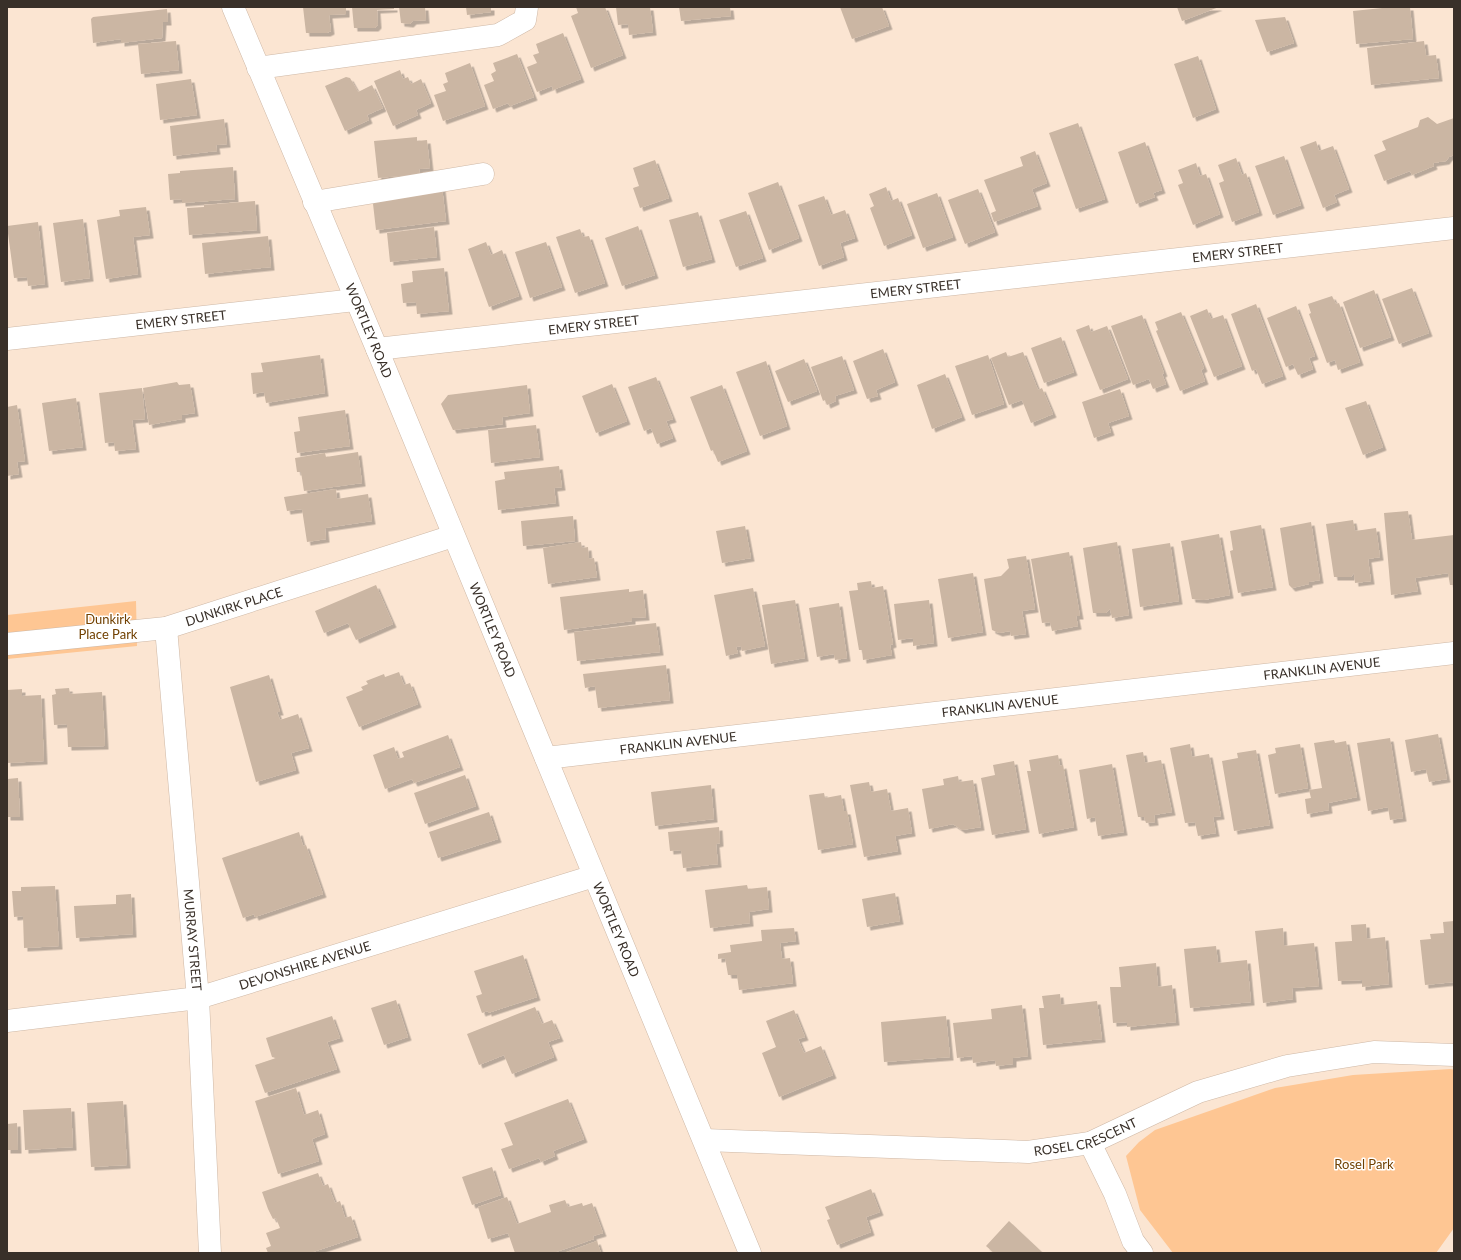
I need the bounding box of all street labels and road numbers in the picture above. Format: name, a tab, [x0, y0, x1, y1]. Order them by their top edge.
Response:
street label: EMERY STREET	[1191, 239, 1284, 265]
street label: EMERY STREET	[869, 275, 962, 302]
street label: WORTLEY ROAD	[342, 281, 396, 380]
street label: EMERY STREET	[135, 306, 228, 333]
street label: EMERY STREET	[547, 312, 640, 338]
street label: WORTLEY ROAD	[466, 580, 520, 680]
street label: DUNKIRK PLACE	[183, 583, 284, 629]
street label: FRANKLIN AVENUE	[1263, 654, 1381, 683]
street label: FRANKLIN AVENUE	[941, 691, 1059, 720]
street label: FRANKLIN AVENUE	[619, 728, 737, 757]
street label: WORTLEY ROAD	[590, 880, 643, 979]
street label: MURRAY STREET	[181, 888, 205, 992]
street label: DEVONSHIRE AVENUE	[237, 937, 372, 993]
street label: ROSEL CRESCENT	[1033, 1114, 1140, 1159]

